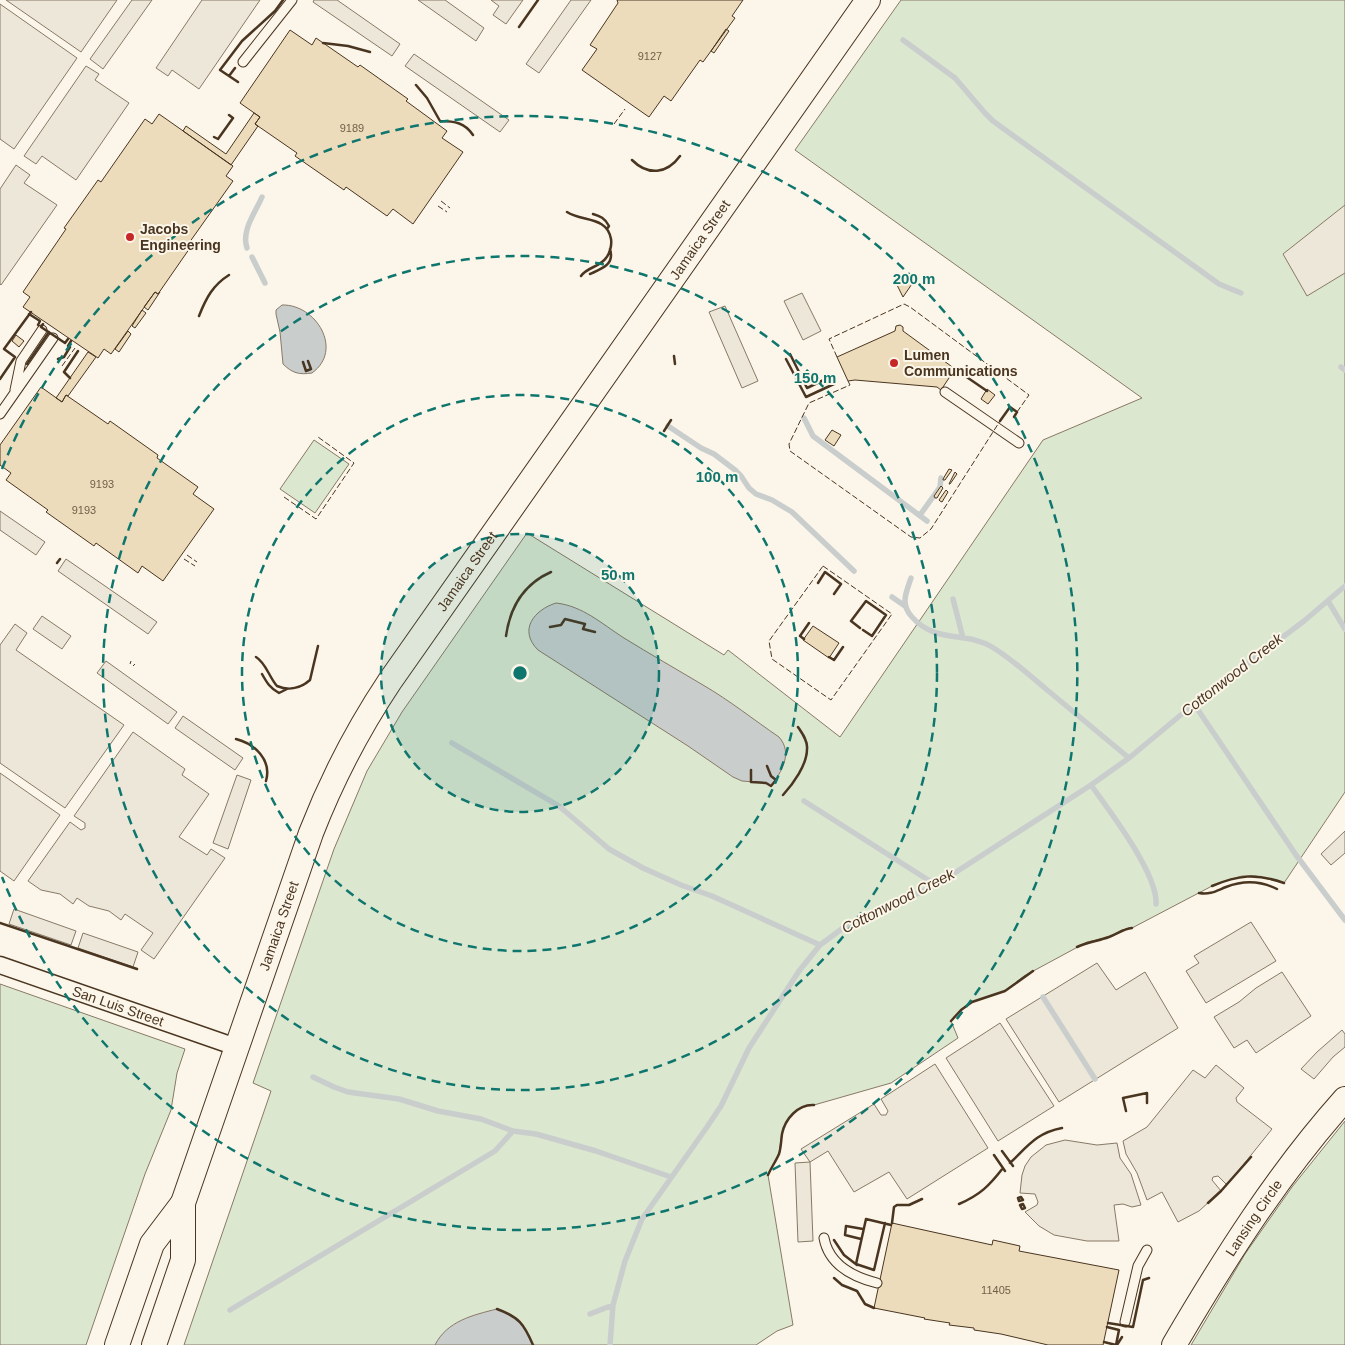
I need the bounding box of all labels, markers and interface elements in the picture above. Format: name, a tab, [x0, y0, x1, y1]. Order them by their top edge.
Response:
house number: 9127	[638, 50, 662, 62]
house number: 9189	[340, 122, 364, 134]
street label: Jamaica Street	[666, 197, 733, 283]
place label: Jacobs Engineering	[140, 221, 221, 253]
marker: Jacobs Engineering	[124, 231, 136, 243]
text: 200 m	[893, 270, 935, 287]
place label: Lumen Communications	[904, 347, 1018, 379]
marker: Lumen Communications	[888, 357, 900, 369]
text: 150 m	[794, 369, 836, 386]
text: 100 m	[696, 468, 738, 485]
house number: 9193	[90, 478, 114, 490]
house number: 9193	[72, 504, 96, 516]
street label: Jamaica Street	[434, 528, 500, 614]
text: 50 m	[601, 566, 635, 583]
water label: Cottonwood Creek	[1178, 629, 1287, 720]
centre of rings	[511, 664, 529, 682]
water label: Cottonwood Creek	[839, 864, 958, 936]
street label: Jamaica Street	[256, 879, 302, 973]
street label: San Luis Street	[70, 983, 166, 1029]
street label: Lansing Circle	[1222, 1177, 1285, 1259]
house number: 11405	[981, 1284, 1011, 1296]

